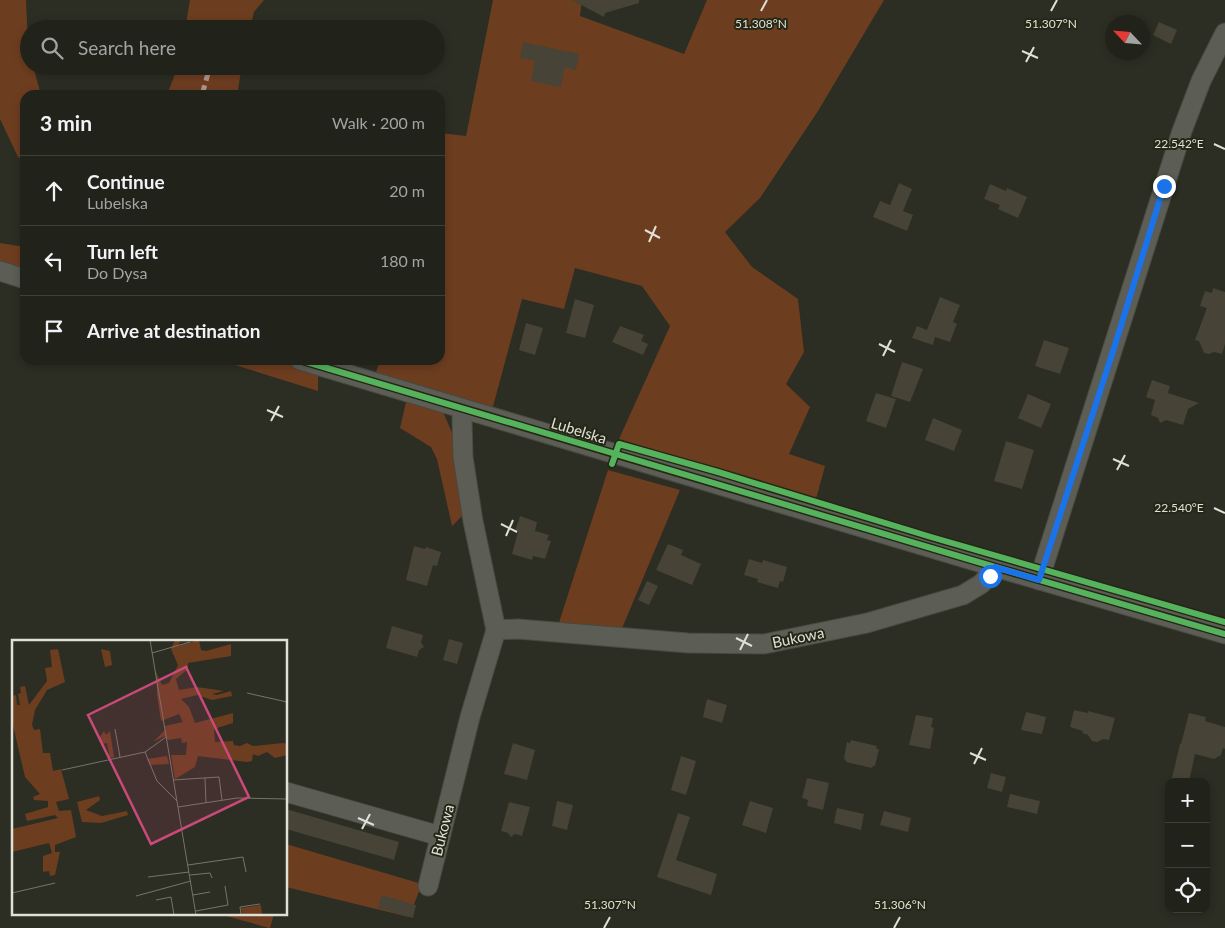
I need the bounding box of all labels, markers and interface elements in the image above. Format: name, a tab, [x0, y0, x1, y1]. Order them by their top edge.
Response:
north arrow	[1105, 15, 1150, 60]
text: 51.308°N	[735, 16, 787, 31]
text: 51.307°N	[1025, 16, 1077, 31]
search box	[20, 20, 445, 75]
icon: search	[38, 34, 66, 62]
text: Search here	[78, 36, 176, 59]
text: 3 min	[40, 110, 92, 135]
text: Walk · 200 m	[332, 113, 425, 132]
text: 22.542°E	[1154, 136, 1204, 151]
text: Continue	[87, 170, 165, 193]
route end	[1153, 175, 1176, 198]
icon: ahead	[40, 177, 68, 205]
text: 20 m	[389, 181, 425, 200]
text: Lubelska	[87, 193, 148, 212]
text: Turn left	[87, 240, 158, 263]
icon: left	[40, 247, 68, 275]
text: 180 m	[380, 251, 425, 270]
text: Do Dysa	[87, 263, 147, 282]
icon: arrive	[40, 317, 68, 345]
text: Arrive at destination	[87, 319, 260, 342]
street label: Lubelska	[549, 413, 609, 447]
text: 22.540°E	[1154, 500, 1204, 515]
route start	[979, 565, 1002, 588]
street label: Bukowa	[770, 623, 826, 651]
inset map	[12, 640, 288, 916]
map controls	[1165, 778, 1210, 913]
button: +	[1165, 778, 1210, 823]
street label: Bukowa	[427, 802, 457, 858]
button: −	[1165, 823, 1210, 868]
button: locate	[1165, 868, 1210, 913]
text: 51.307°N	[584, 897, 636, 912]
text: 51.306°N	[874, 897, 926, 912]

